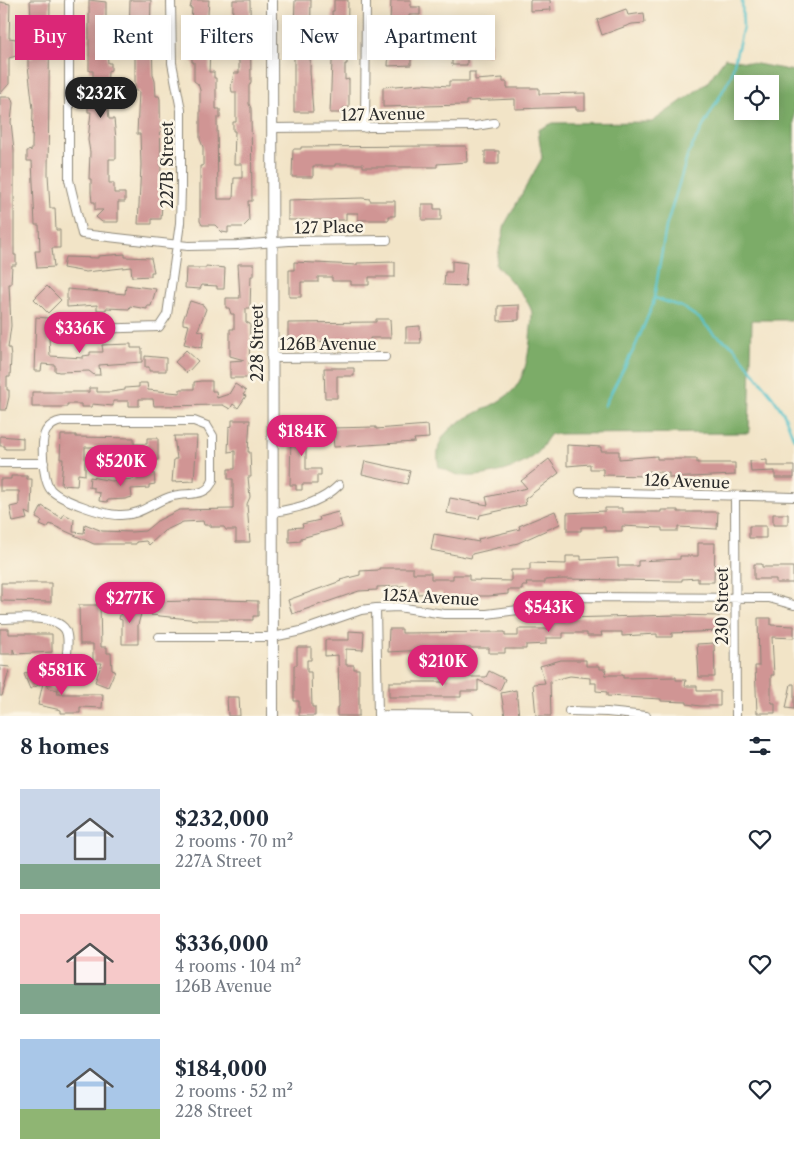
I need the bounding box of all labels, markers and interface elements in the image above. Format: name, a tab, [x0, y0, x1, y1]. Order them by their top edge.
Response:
chip: Buy	[15, 15, 85, 60]
chip: Rent	[95, 15, 171, 60]
chip: Filters	[181, 15, 272, 60]
chip: New	[282, 15, 357, 60]
chip: Apartment	[367, 15, 495, 60]
map controls	[734, 75, 779, 120]
button: locate	[734, 75, 779, 120]
pin: $232K	[66, 76, 136, 119]
text: $232K	[76, 83, 126, 103]
street label: 127 Avenue	[341, 103, 425, 125]
street label: 227B Street	[157, 121, 177, 209]
street label: 127 Place	[294, 216, 364, 238]
street label: 228 Street	[247, 304, 267, 382]
pin: $336K	[45, 312, 115, 354]
text: $336K	[55, 318, 105, 338]
street label: 126B Avenue	[280, 334, 377, 354]
pin: $184K	[267, 414, 337, 457]
text: $184K	[278, 421, 326, 441]
pin: $520K	[86, 444, 156, 487]
text: $520K	[96, 451, 146, 471]
street label: 126 Avenue	[644, 470, 730, 492]
street label: 230 Street	[712, 567, 732, 645]
pin: $277K	[95, 582, 165, 624]
street label: 125A Avenue	[382, 584, 480, 610]
text: $277K	[106, 588, 154, 608]
pin: $543K	[514, 590, 584, 633]
text: $543K	[524, 597, 574, 617]
pin: $210K	[408, 644, 478, 687]
text: $210K	[419, 651, 467, 671]
pin: $581K	[27, 654, 97, 696]
text: $581K	[38, 660, 86, 680]
icon: filters	[746, 732, 774, 760]
text: 8 homes	[20, 734, 109, 759]
text: $232,000	[175, 806, 269, 831]
icon: home	[60, 809, 120, 869]
icon: heart	[746, 825, 774, 853]
text: 2 rooms · 70 m²	[175, 831, 293, 851]
text: 227A Street	[175, 851, 262, 871]
text: $336,000	[175, 931, 269, 956]
icon: home	[60, 934, 120, 994]
icon: heart	[746, 950, 774, 978]
text: 4 rooms · 104 m²	[175, 956, 301, 976]
text: 126B Avenue	[175, 976, 272, 996]
text: $184,000	[175, 1056, 267, 1081]
icon: home	[60, 1059, 120, 1119]
icon: heart	[746, 1075, 774, 1103]
text: 2 rooms · 52 m²	[175, 1081, 293, 1101]
text: 228 Street	[175, 1101, 253, 1121]

